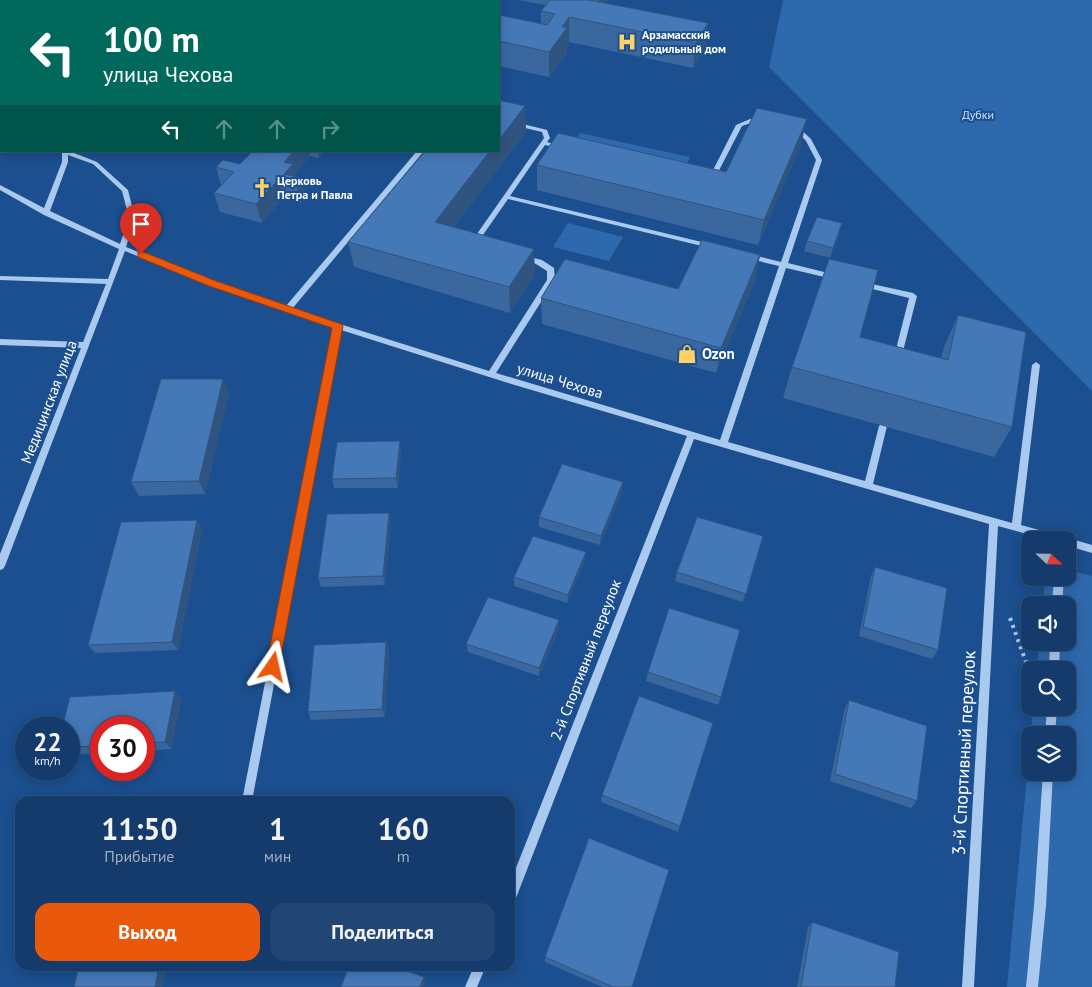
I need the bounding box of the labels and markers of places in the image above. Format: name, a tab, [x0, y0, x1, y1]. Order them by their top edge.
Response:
place label: Арзамасский родильный дом	[642, 27, 726, 56]
hospital icon: Арзамасский родильный дом	[616, 31, 638, 53]
place label: Церковь Петра и Павла	[277, 173, 353, 202]
church icon: Церковь Петра и Павла	[251, 177, 273, 199]
pin	[120, 203, 162, 254]
shop icon: Ozon	[676, 343, 698, 365]
place label: Ozon	[702, 344, 735, 363]

